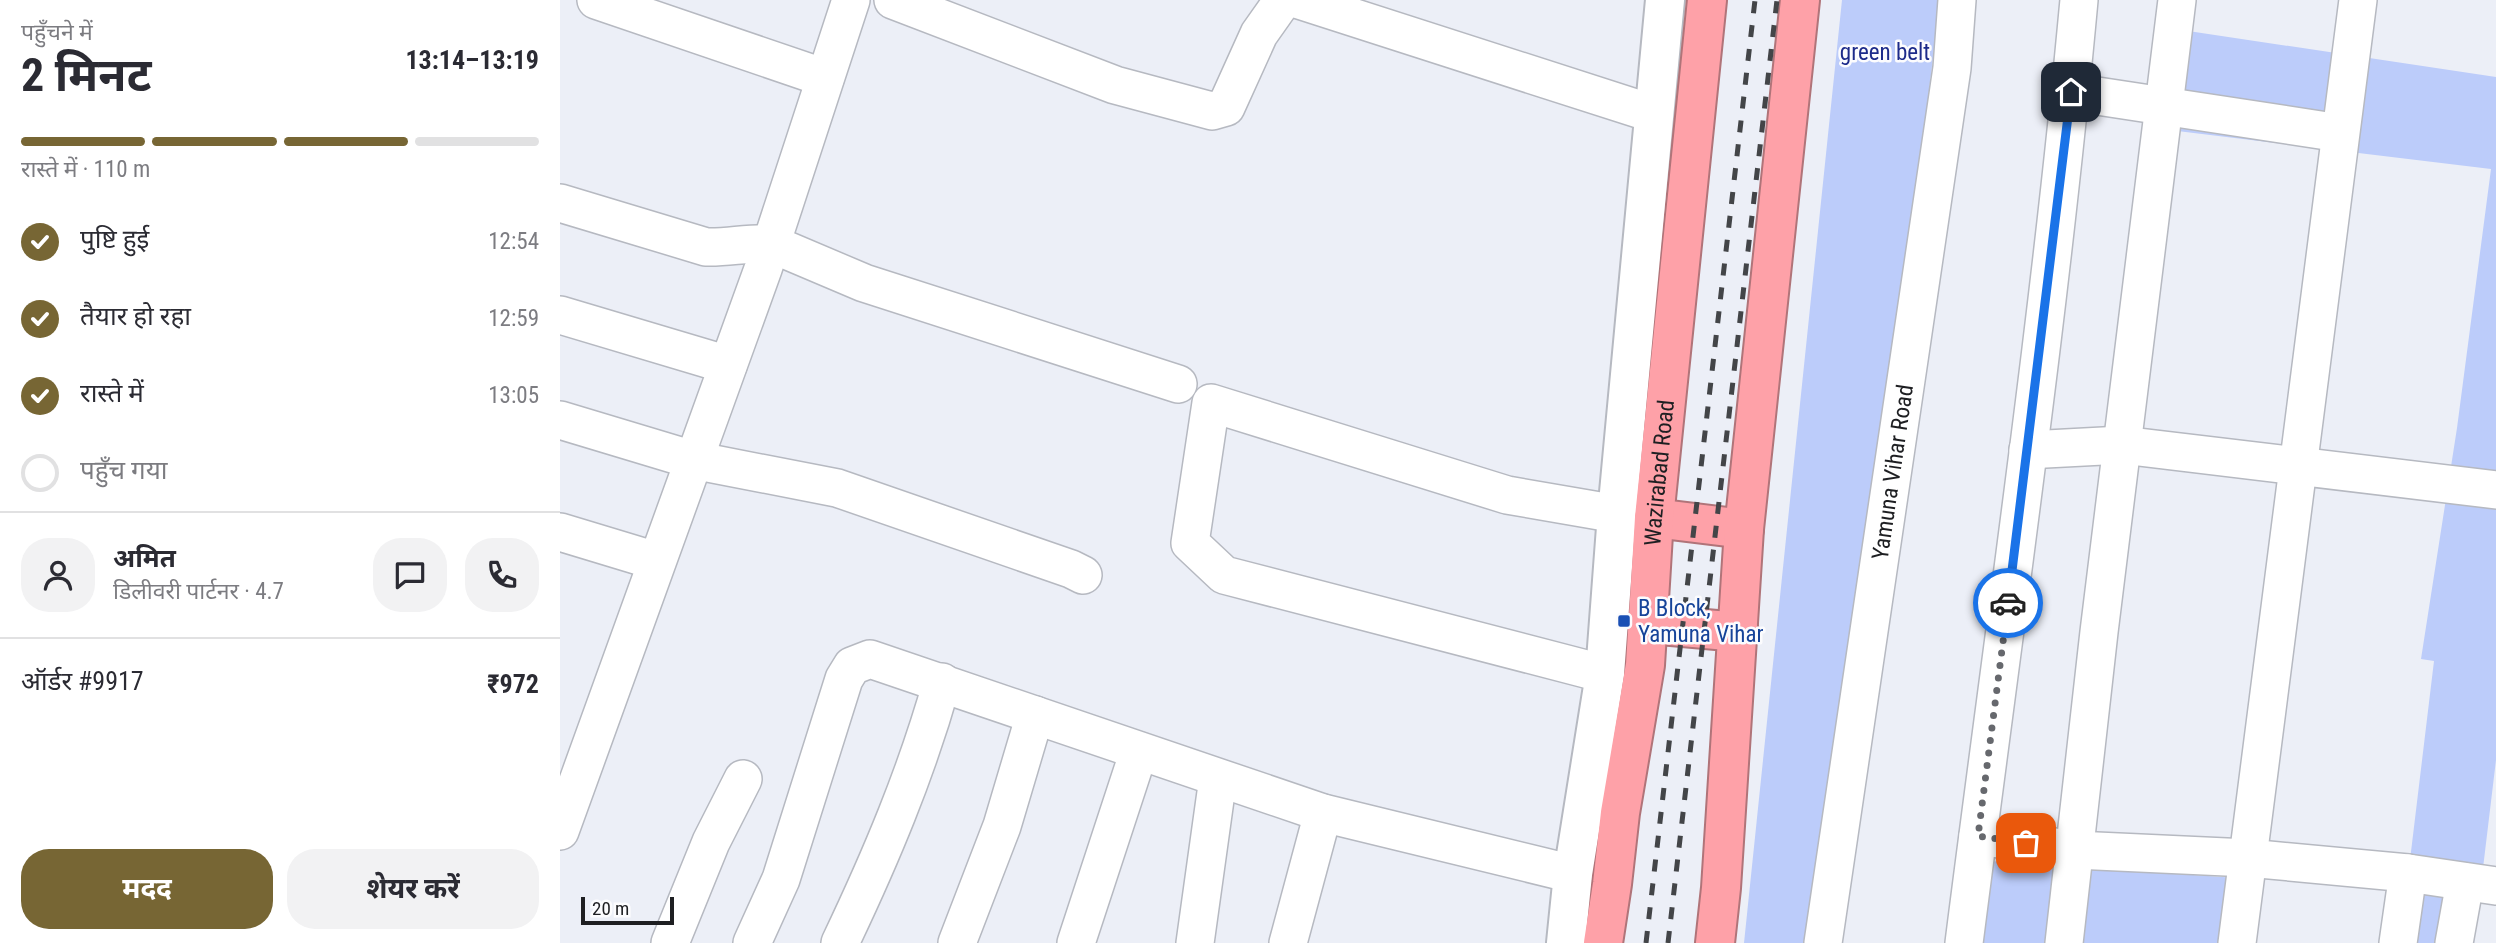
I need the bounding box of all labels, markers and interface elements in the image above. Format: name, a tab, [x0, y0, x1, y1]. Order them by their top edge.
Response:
text: पहुँचने में	[21, 19, 93, 46]
park label: green belt	[1840, 39, 1930, 66]
text: 13:14–13:19	[405, 45, 539, 75]
text: 2 मिनट	[21, 48, 151, 102]
pin	[2041, 62, 2101, 122]
icon: home	[2052, 73, 2090, 111]
text: रास्ते में · 110 m	[21, 156, 150, 183]
icon: check	[21, 223, 59, 261]
text: पुष्टि हुई	[80, 224, 149, 254]
text: 12:54	[488, 228, 539, 255]
icon: check	[21, 300, 59, 338]
text: तैयार हो रहा	[80, 301, 191, 331]
text: 12:59	[488, 305, 539, 332]
icon: check	[21, 377, 59, 415]
text: रास्ते में	[80, 378, 144, 408]
text: 13:05	[488, 382, 539, 409]
street label: Yamuna Vihar Road	[1867, 383, 1919, 562]
street label: Wazirabad Road	[1639, 399, 1680, 547]
text: पहुँच गया	[80, 455, 168, 485]
button: person	[21, 538, 95, 612]
button: chat	[373, 538, 447, 612]
button: phone	[465, 538, 539, 612]
text: अमित	[113, 543, 176, 573]
courier	[1973, 568, 2043, 638]
text: डिलीवरी पार्टनर · 4.7	[113, 578, 284, 605]
icon: car	[1989, 584, 2027, 622]
place label: B Block, Yamuna Vihar	[1638, 595, 1763, 648]
marker: B Block, Yamuna Vihar	[1616, 613, 1632, 629]
text: ऑर्डर #9917	[21, 666, 144, 696]
text: ₹972	[487, 669, 539, 699]
pin	[1996, 813, 2056, 873]
icon: bag	[2007, 824, 2045, 862]
button: मदद	[21, 849, 273, 929]
button: शेयर करें	[287, 849, 539, 929]
scale bar	[581, 894, 674, 926]
text: 20 m	[592, 897, 629, 920]

